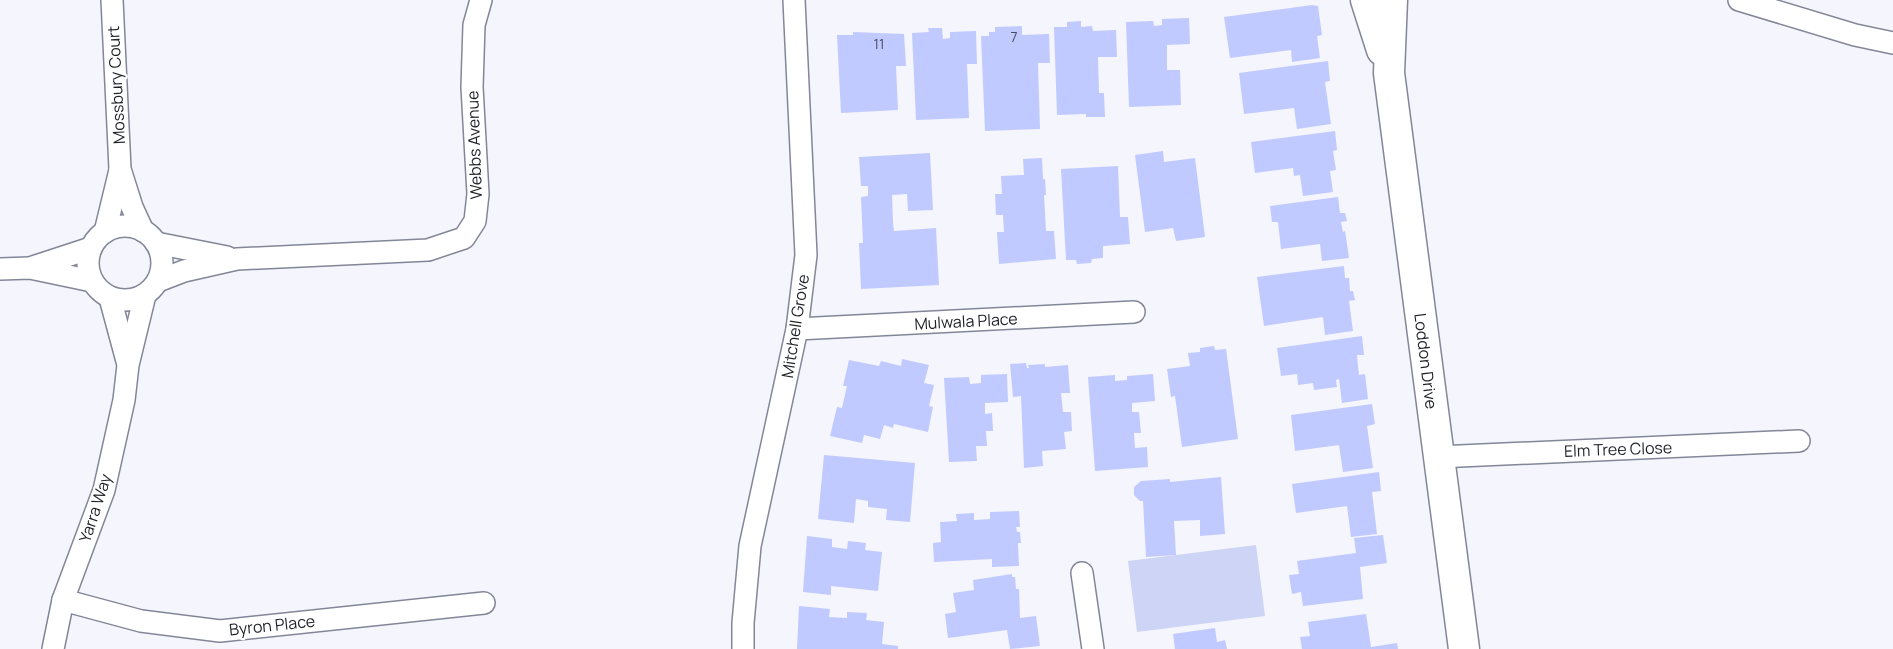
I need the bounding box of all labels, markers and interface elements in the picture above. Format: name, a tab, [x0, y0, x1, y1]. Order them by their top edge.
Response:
street label: Mossbury Court	[102, 25, 130, 145]
house number: 7	[1010, 27, 1018, 46]
house number: 11	[874, 34, 884, 53]
street label: Webbs Avenue	[461, 90, 487, 200]
street label: Mitchell Grove	[776, 272, 814, 380]
street label: Mulwala Place	[914, 307, 1018, 335]
street label: Loddon Drive	[1409, 312, 1443, 410]
street label: Elm Tree Close	[1564, 436, 1672, 462]
street label: Yarra Way	[74, 470, 117, 545]
street label: Byron Place	[228, 610, 316, 640]

